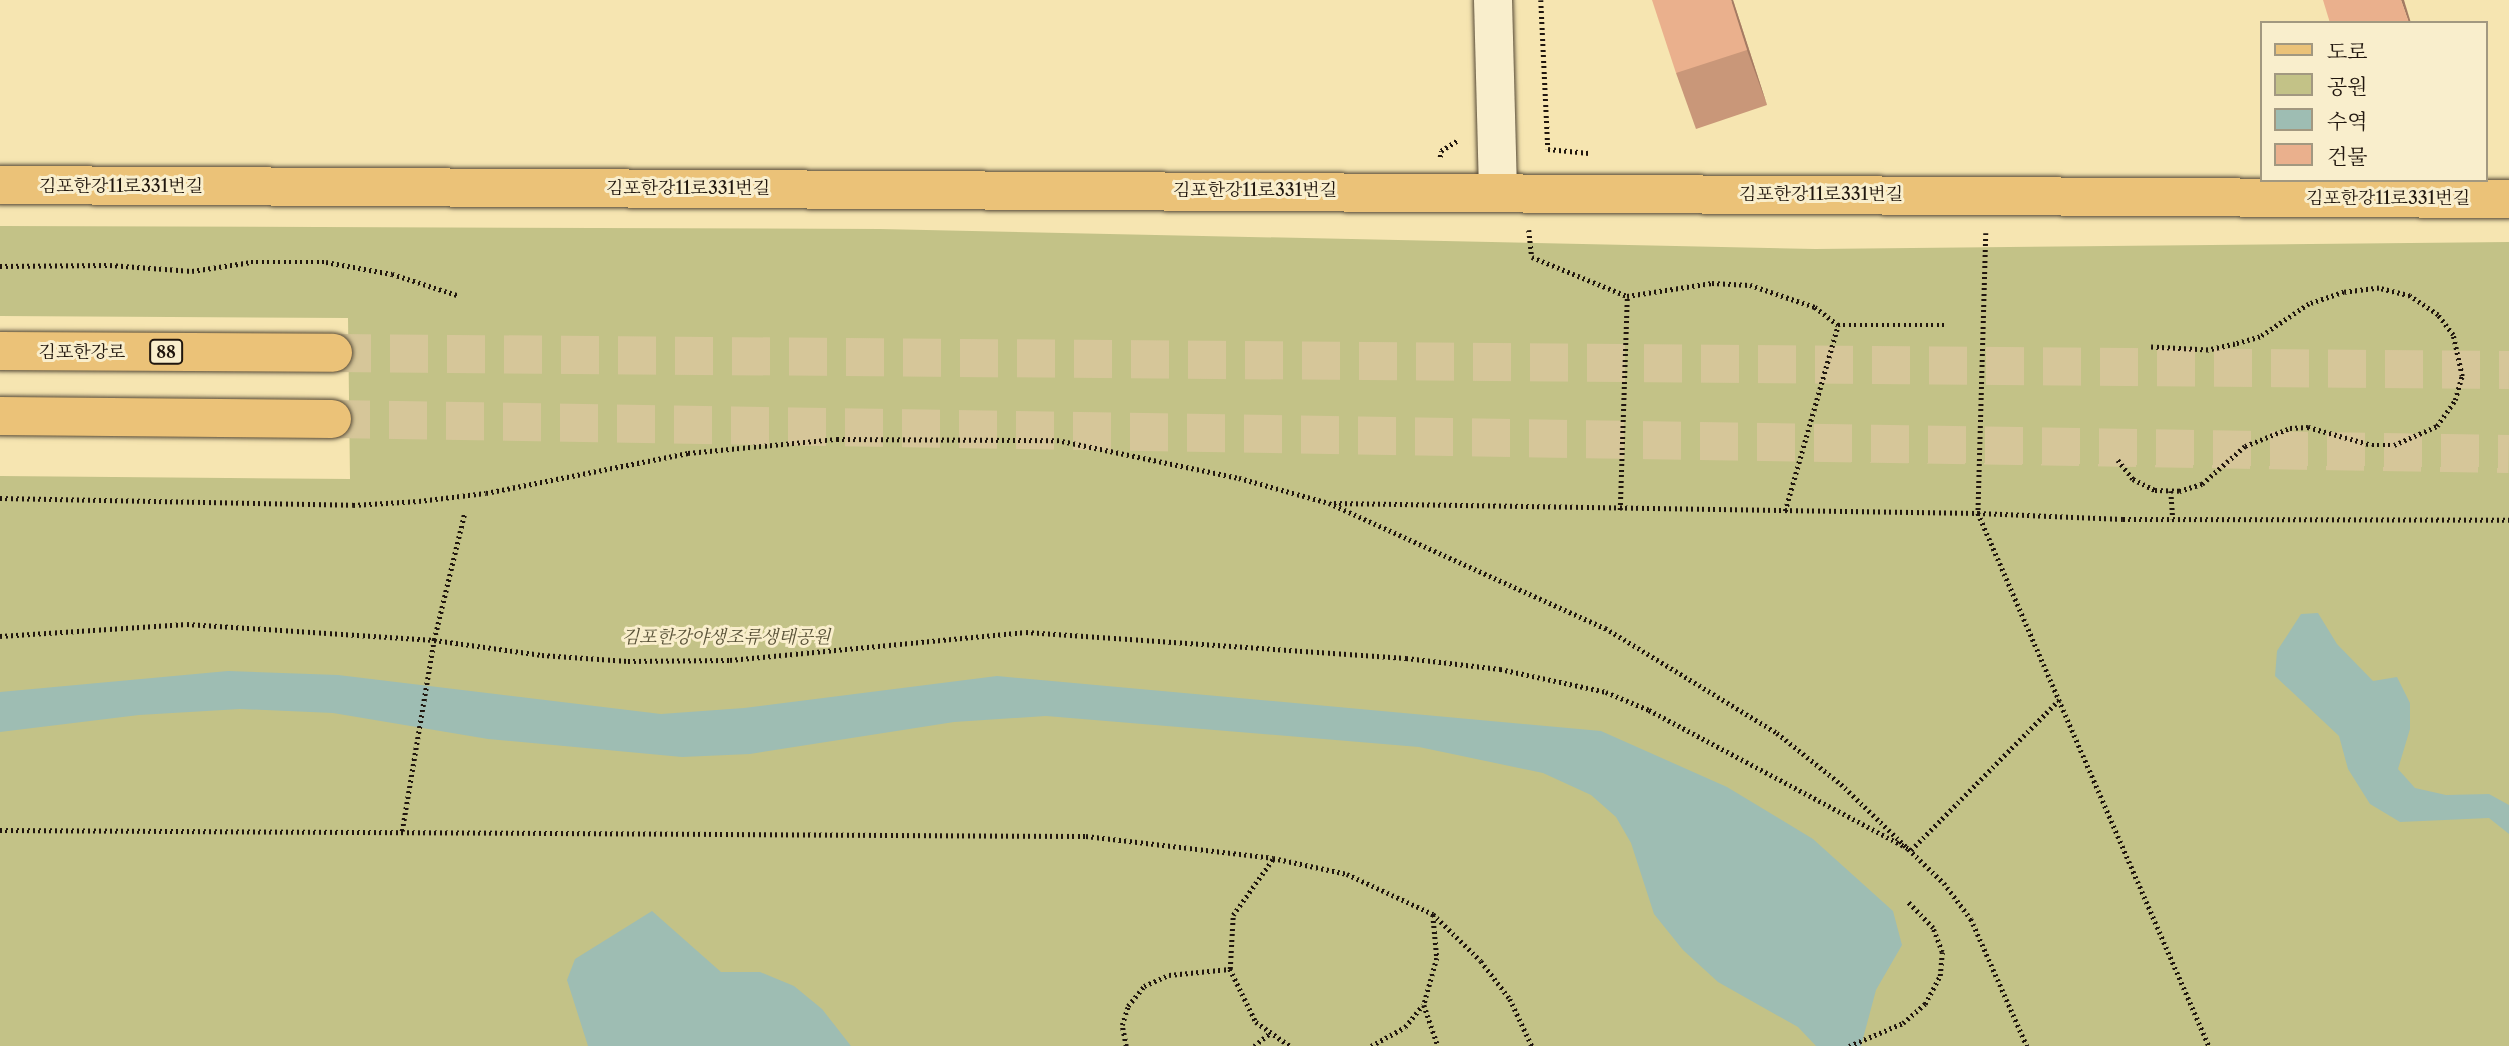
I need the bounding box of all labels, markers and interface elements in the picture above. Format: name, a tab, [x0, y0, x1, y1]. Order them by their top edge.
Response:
legend	[2260, 21, 2488, 182]
text: 도로	[2327, 39, 2368, 64]
text: 공원	[2327, 74, 2368, 99]
text: 수역	[2327, 109, 2368, 134]
text: 건물	[2327, 144, 2368, 169]
street label: 김포한강11로331번길	[39, 175, 203, 197]
street label: 김포한강11로331번길	[606, 177, 770, 199]
street label: 김포한강11로331번길	[1173, 179, 1337, 201]
street label: 김포한강11로331번길	[1739, 183, 1903, 205]
street label: 김포한강11로331번길	[2306, 187, 2470, 209]
road number: 88	[148, 340, 184, 364]
street label: 김포한강로	[39, 341, 125, 363]
park label: 김포한강야생조류생태공원	[622, 626, 830, 648]

